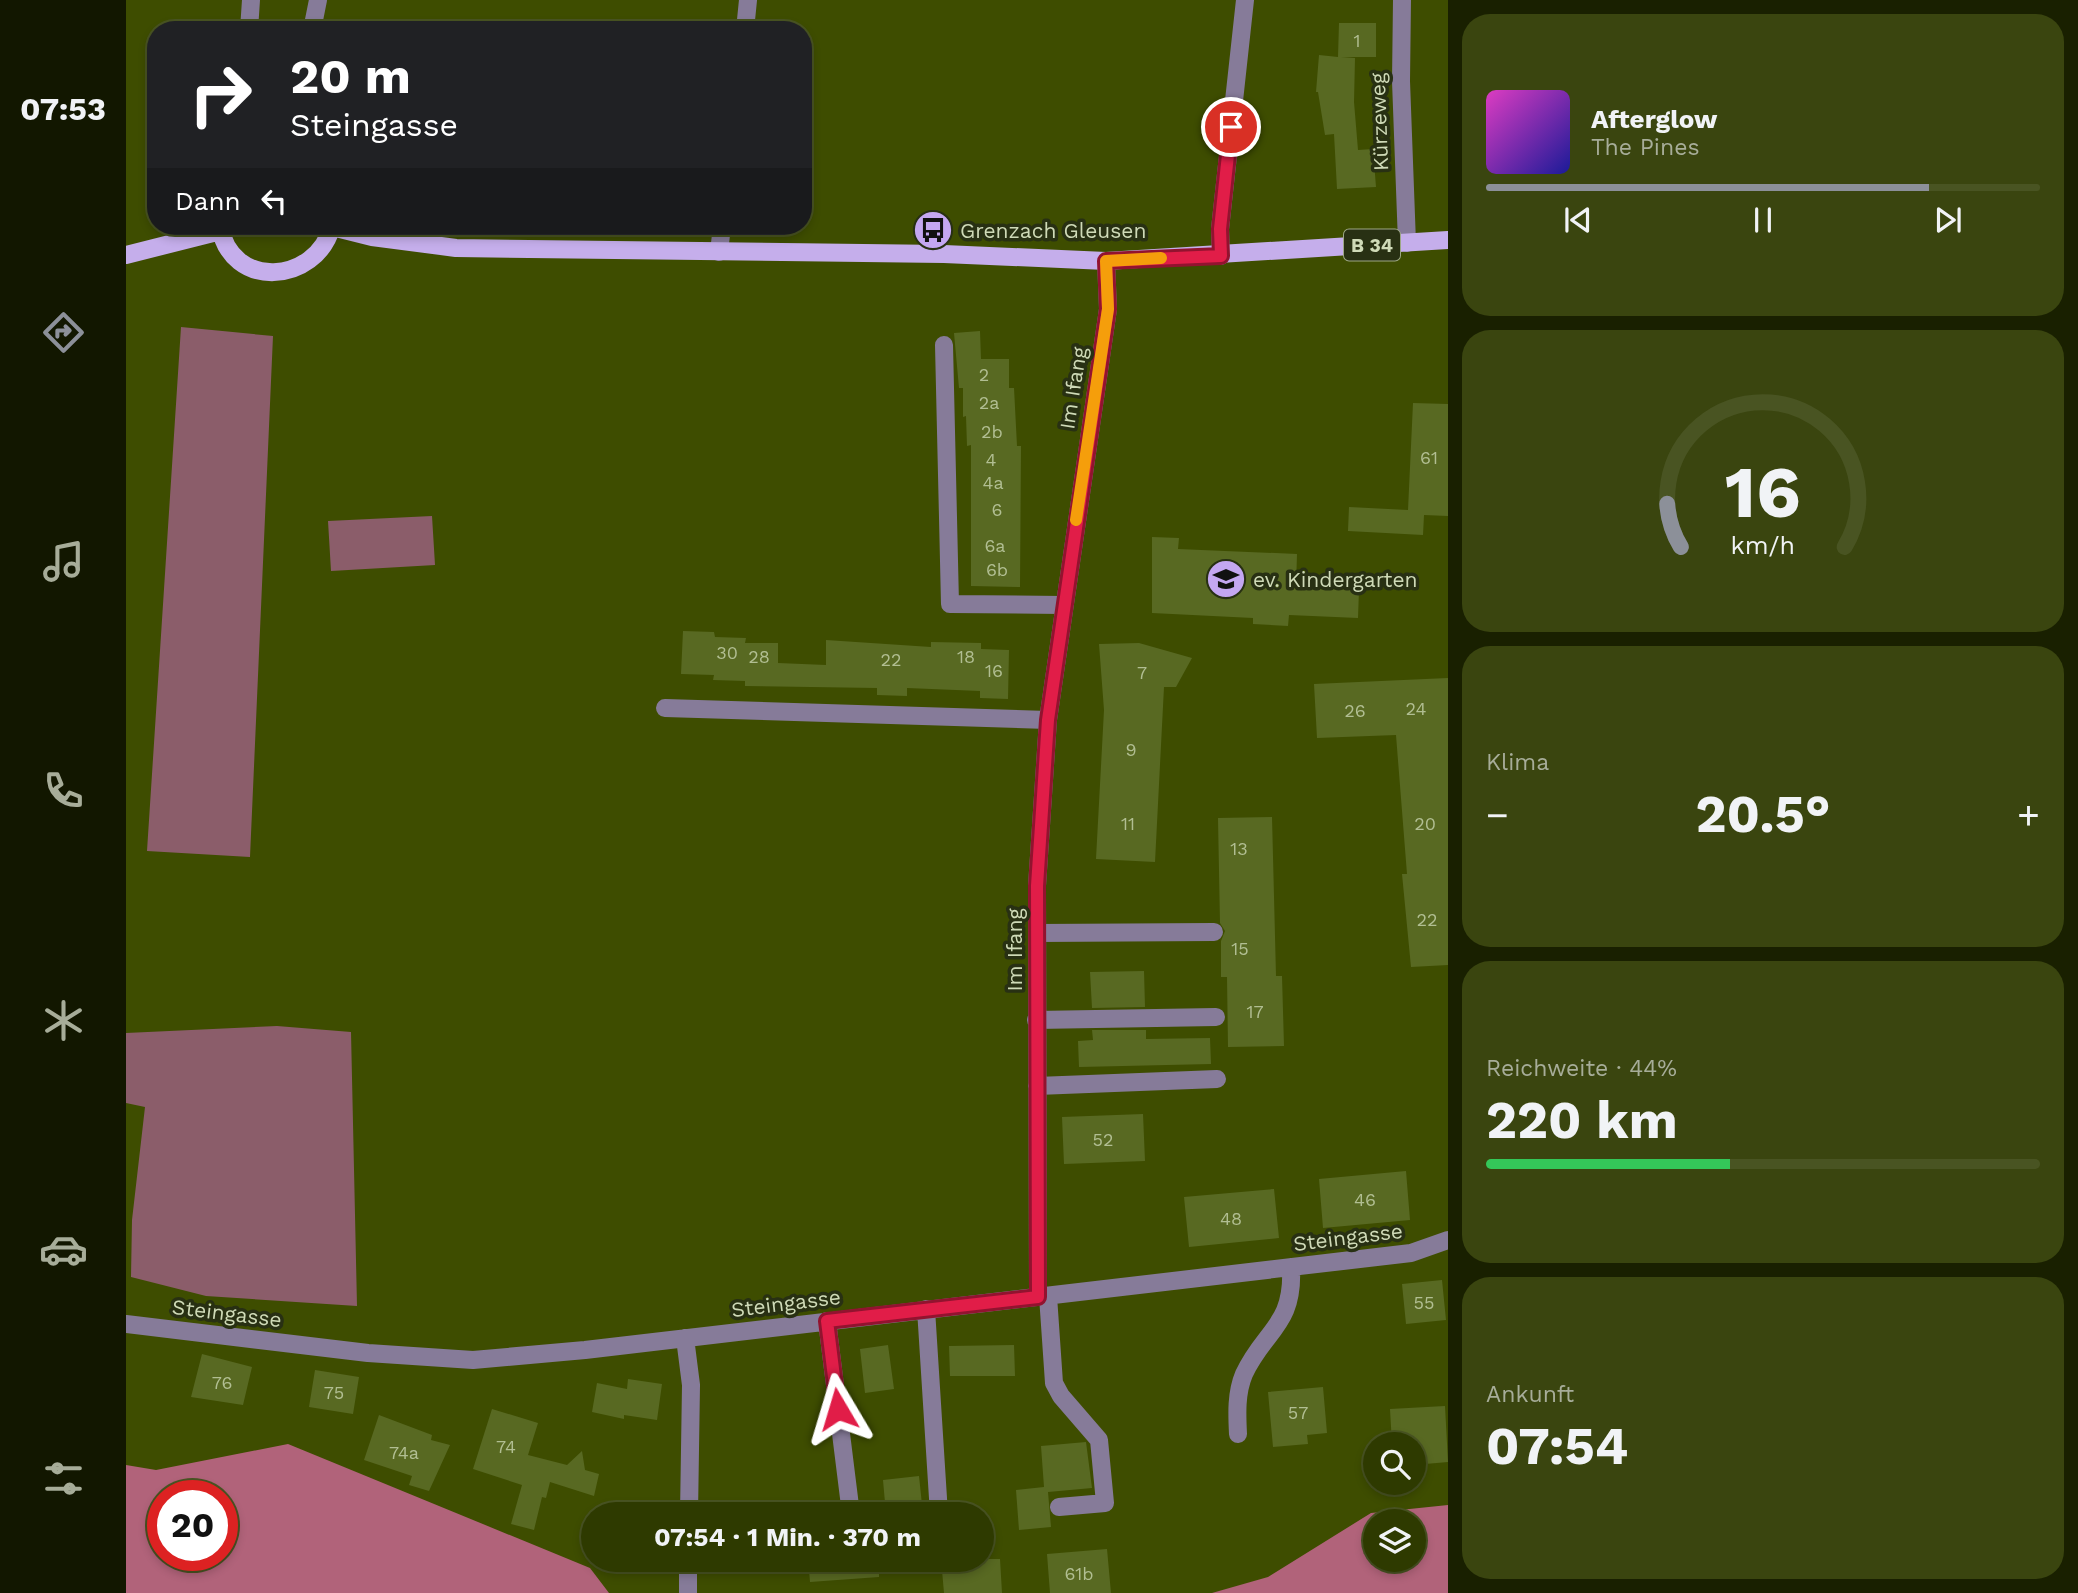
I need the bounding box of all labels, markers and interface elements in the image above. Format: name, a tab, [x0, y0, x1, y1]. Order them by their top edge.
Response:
house number: 1	[1353, 30, 1361, 51]
text: 20 m	[290, 47, 411, 105]
icon: right	[175, 49, 266, 140]
street label: Kürzeweg	[1365, 72, 1393, 172]
text: 07:53	[20, 90, 106, 128]
pin	[1201, 97, 1261, 157]
text: Afterglow	[1591, 104, 1717, 134]
text: Steingasse	[290, 106, 458, 144]
icon: arrive	[1212, 108, 1250, 146]
text: The Pines	[1591, 134, 1700, 161]
icon: left	[255, 182, 293, 220]
text: Dann	[175, 186, 241, 216]
icon: previous	[1559, 201, 1597, 239]
icon: pause	[1744, 201, 1782, 239]
icon: next	[1929, 201, 1967, 239]
bus stop icon: Grenzach Gleusen	[912, 209, 954, 251]
place label: Grenzach Gleusen	[960, 218, 1146, 243]
road number: B 34	[1344, 230, 1400, 260]
icon: directions	[39, 308, 88, 357]
street label: Im Ifang	[1054, 344, 1092, 431]
house number: 2	[979, 364, 989, 385]
house number: 2a	[979, 392, 999, 413]
house number: 2b	[981, 421, 1003, 442]
house number: 61	[1420, 447, 1438, 468]
house number: 4	[986, 449, 997, 470]
text: 16	[1725, 449, 1801, 535]
house number: 4a	[982, 472, 1004, 493]
house number: 6	[992, 499, 1002, 520]
text: km/h	[1731, 530, 1795, 559]
house number: 6a	[984, 535, 1006, 556]
icon: music	[39, 537, 88, 586]
school or university icon: ev. Kindergarten	[1205, 558, 1247, 600]
house number: 6b	[986, 559, 1008, 580]
place label: ev. Kindergarten	[1253, 567, 1418, 592]
house number: 30	[716, 642, 738, 663]
house number: 28	[748, 646, 770, 667]
house number: 18	[957, 646, 975, 667]
house number: 22	[881, 649, 902, 670]
house number: 16	[985, 660, 1003, 681]
house number: 7	[1137, 662, 1147, 683]
house number: 24	[1406, 698, 1426, 719]
house number: 26	[1344, 700, 1366, 721]
house number: 9	[1125, 739, 1137, 760]
text: Klima	[1486, 749, 1549, 776]
icon: phone	[39, 766, 88, 815]
text: 20.5°	[1695, 784, 1831, 845]
text: −	[1486, 793, 1509, 837]
text: +	[2017, 793, 2040, 837]
house number: 11	[1121, 813, 1135, 834]
house number: 20	[1414, 813, 1436, 834]
house number: 13	[1230, 838, 1248, 859]
street label: Im Ifang	[1002, 908, 1027, 992]
house number: 22	[1417, 909, 1438, 930]
house number: 15	[1231, 938, 1249, 959]
icon: climate	[39, 996, 88, 1045]
house number: 17	[1246, 1001, 1264, 1022]
text: Reichweite · 44%	[1486, 1055, 1677, 1082]
text: 220 km	[1486, 1090, 1678, 1151]
house number: 52	[1093, 1129, 1113, 1150]
house number: 46	[1354, 1189, 1376, 1210]
house number: 48	[1220, 1208, 1242, 1229]
street label: Steingasse	[1292, 1218, 1404, 1256]
icon: car	[39, 1225, 88, 1274]
street label: Steingasse	[730, 1284, 842, 1322]
house number: 55	[1414, 1292, 1434, 1313]
street label: Steingasse	[171, 1294, 283, 1332]
house number: 76	[212, 1372, 232, 1393]
position arrow	[801, 1372, 875, 1446]
text: Ankunft	[1486, 1381, 1574, 1408]
house number: 75	[324, 1382, 344, 1403]
house number: 57	[1288, 1402, 1308, 1423]
text: 07:54	[1486, 1416, 1628, 1477]
map controls	[1363, 1432, 1426, 1572]
button: search	[1363, 1432, 1426, 1495]
house number: 74	[496, 1436, 516, 1457]
house number: 74a	[389, 1442, 419, 1463]
icon: filters	[39, 1454, 88, 1503]
speed limit sign: 20	[147, 1480, 238, 1571]
button: layers	[1363, 1509, 1426, 1572]
text: 07:54 · 1 Min. · 370 m	[654, 1522, 921, 1552]
house number: 61b	[1064, 1563, 1094, 1584]

